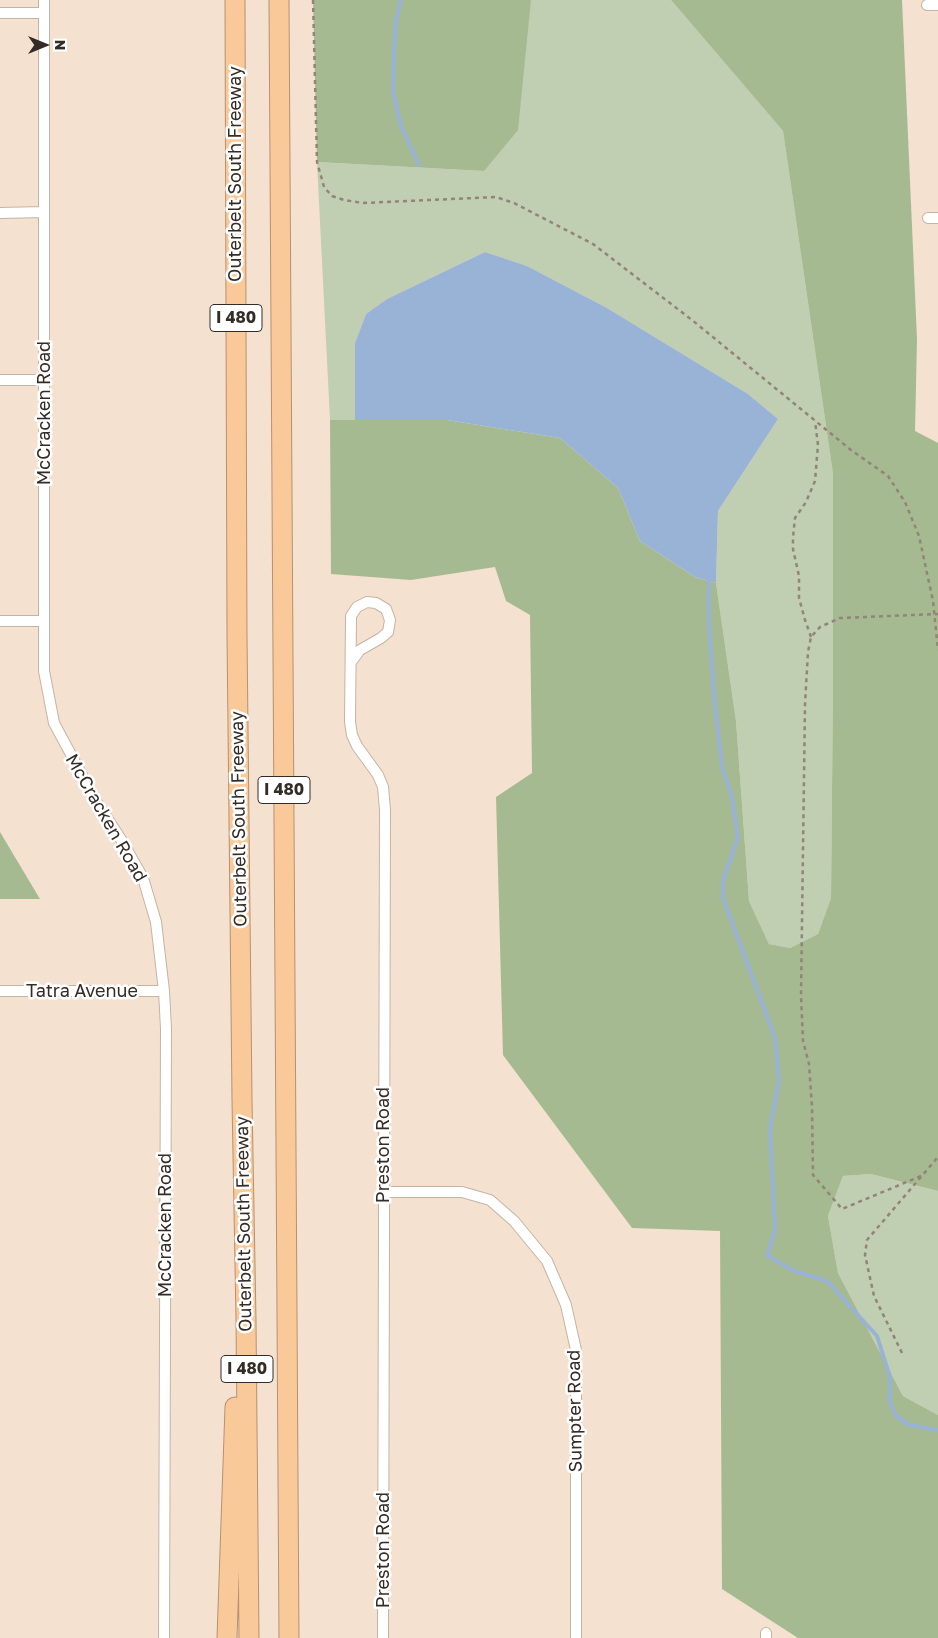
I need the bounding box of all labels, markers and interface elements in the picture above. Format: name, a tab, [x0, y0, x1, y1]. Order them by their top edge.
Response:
north arrow	[20, 20, 70, 70]
text: N	[52, 40, 69, 50]
street label: Outerbelt South Freeway	[224, 66, 246, 282]
road number: I 480	[210, 304, 262, 332]
street label: McCracken Road	[33, 341, 55, 485]
street label: Outerbelt South Freeway	[226, 711, 252, 927]
street label: McCracken Road	[61, 750, 151, 886]
road number: I 480	[258, 776, 310, 804]
street label: Tatra Avenue	[26, 980, 138, 1002]
street label: Preston Road	[372, 1087, 394, 1203]
street label: Outerbelt South Freeway	[231, 1116, 257, 1332]
street label: McCracken Road	[154, 1153, 176, 1297]
street label: Sumpter Road	[563, 1349, 587, 1473]
road number: I 480	[221, 1356, 273, 1382]
street label: Preston Road	[372, 1492, 394, 1608]

